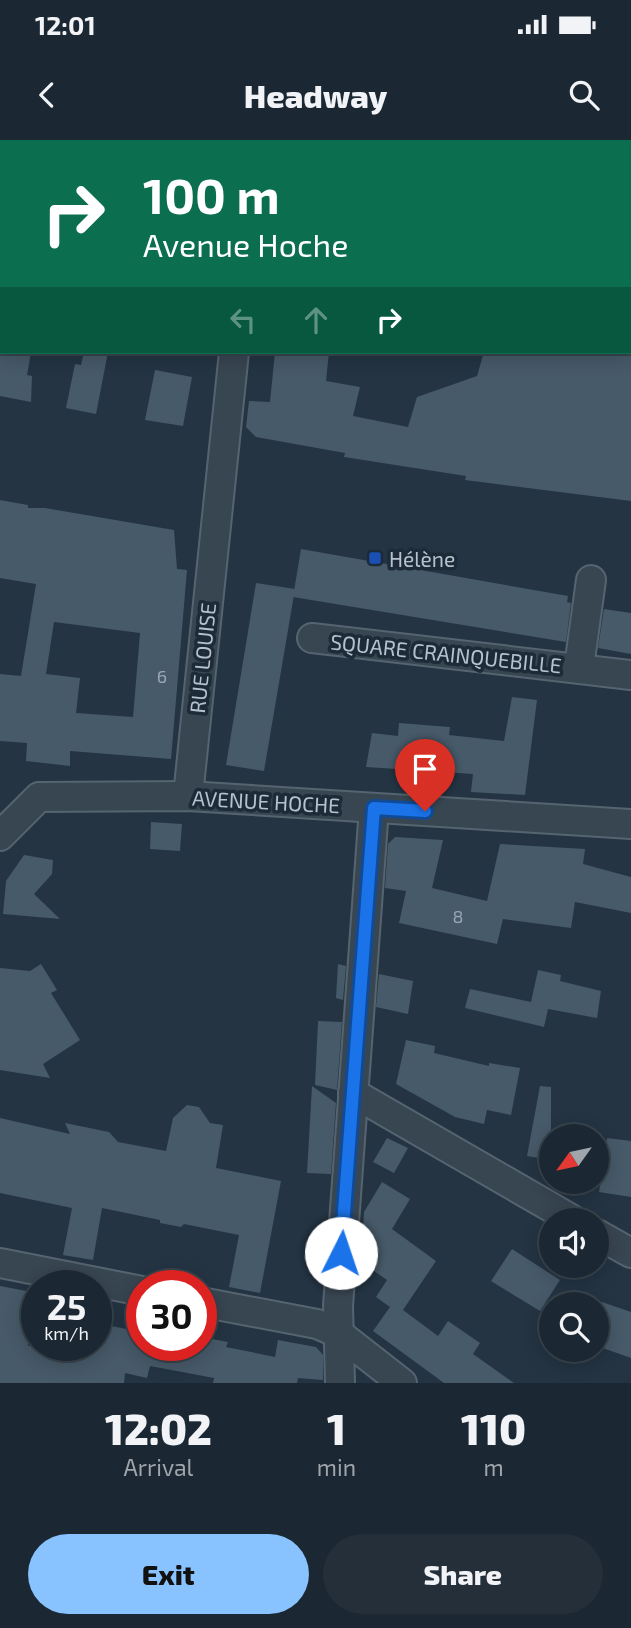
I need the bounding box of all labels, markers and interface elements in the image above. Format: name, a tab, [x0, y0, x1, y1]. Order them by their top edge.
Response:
text: 12:01	[35, 9, 96, 40]
icon: back	[28, 76, 66, 114]
text: Headway	[244, 76, 387, 114]
icon: search	[565, 76, 603, 114]
text: 100 m	[143, 165, 280, 224]
icon: right	[28, 168, 119, 259]
text: Avenue Hoche	[143, 225, 348, 263]
icon: left	[224, 301, 262, 339]
icon: ahead	[297, 301, 335, 339]
icon: right	[370, 301, 408, 339]
place label: Hélène	[389, 546, 455, 571]
marker: Hélène	[367, 550, 383, 566]
street label: RUE LOUISE	[184, 602, 220, 714]
street label: SQUARE CRAINQUEBILLE	[329, 628, 563, 679]
house number: 6	[157, 665, 167, 687]
pin	[395, 739, 455, 811]
icon: arrive	[406, 750, 444, 788]
street label: AVENUE HOCHE	[191, 785, 341, 817]
house number: 8	[453, 905, 463, 927]
north arrow	[539, 1124, 609, 1194]
map controls	[539, 1124, 609, 1362]
button: sound	[539, 1208, 609, 1278]
position arrow	[304, 1216, 378, 1290]
speed limit sign: 30	[126, 1270, 217, 1361]
text: 25	[47, 1285, 86, 1327]
button: search	[539, 1292, 609, 1362]
text: km/h	[44, 1322, 89, 1344]
text: 12:02	[105, 1403, 212, 1453]
text: 1	[327, 1403, 346, 1453]
text: 110	[461, 1403, 526, 1453]
text: Arrival	[123, 1453, 193, 1481]
text: min	[317, 1453, 356, 1481]
text: m	[483, 1453, 504, 1481]
button: Exit	[28, 1534, 309, 1614]
button: Share	[323, 1534, 603, 1614]

